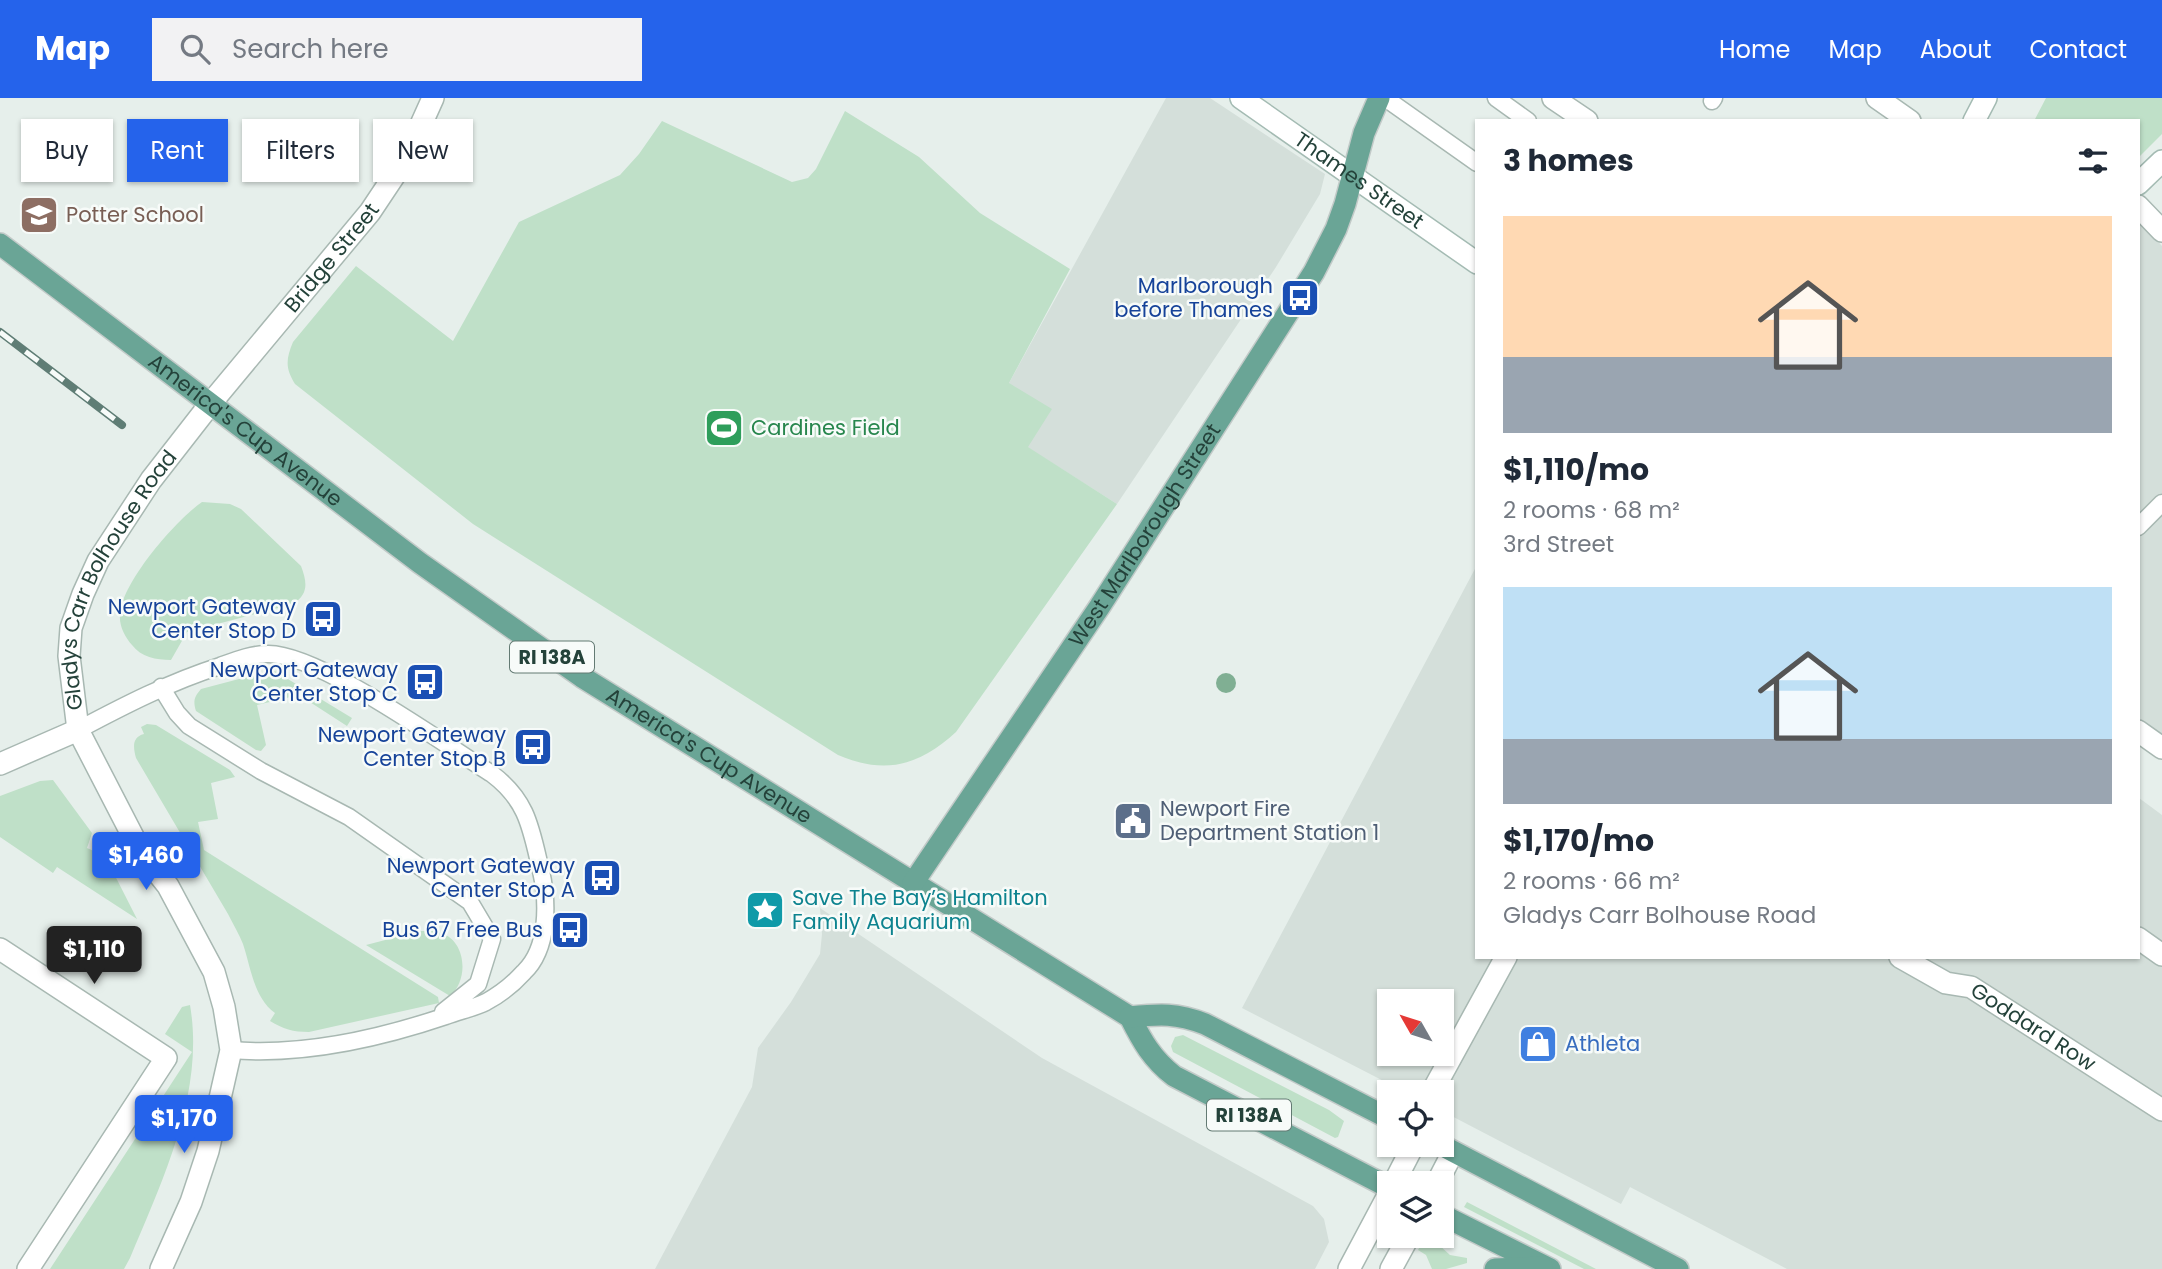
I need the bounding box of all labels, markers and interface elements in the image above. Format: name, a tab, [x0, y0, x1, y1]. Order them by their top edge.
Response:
search box	[152, 18, 642, 81]
text: Map	[35, 25, 110, 72]
icon: search	[176, 30, 214, 68]
text: Search here	[232, 31, 389, 67]
text: Home	[1719, 33, 1791, 66]
text: Map	[1829, 33, 1882, 66]
text: About	[1920, 33, 1991, 66]
text: Contact	[2029, 33, 2127, 66]
chip: Buy	[21, 119, 113, 182]
chip: Rent	[127, 119, 228, 182]
chip: Filters	[242, 119, 359, 182]
chip: New	[373, 119, 473, 182]
street label: Thames Street	[1289, 125, 1430, 235]
text: 3 homes	[1503, 139, 1634, 182]
icon: filters	[2074, 142, 2112, 180]
school or university icon: Potter School	[18, 194, 60, 236]
street label: Bridge Street	[277, 197, 386, 318]
place label: Potter School	[66, 200, 204, 229]
icon: home	[1745, 262, 1871, 388]
place label: Marlborough before Thames	[1114, 271, 1273, 324]
bus stop icon: Marlborough before Thames	[1279, 277, 1321, 319]
street label: America's Cup Avenue	[142, 347, 349, 513]
sports icon: Cardines Field	[703, 407, 745, 449]
place label: Cardines Field	[751, 413, 900, 442]
street label: West Marlborough Street	[1062, 418, 1227, 652]
street label: Gladys Carr Bolhouse Road	[54, 444, 183, 712]
text: $1,110/mo	[1503, 448, 1649, 491]
text: 2 rooms · 68 m²	[1503, 494, 1680, 526]
text: 3rd Street	[1503, 528, 1614, 560]
place label: Newport Gateway Center Stop D	[108, 592, 296, 645]
bus stop icon: Newport Gateway Center Stop D	[302, 598, 344, 640]
icon: home	[1745, 633, 1871, 759]
road number: RI 138A	[510, 642, 594, 672]
place label: Newport Gateway Center Stop C	[210, 655, 398, 708]
bus stop icon: Newport Gateway Center Stop C	[404, 661, 446, 703]
street label: America's Cup Avenue	[601, 681, 818, 830]
place label: Newport Gateway Center Stop B	[318, 720, 506, 773]
bus stop icon: Newport Gateway Center Stop B	[512, 726, 554, 768]
place label: Newport Fire Department Station 1	[1160, 794, 1379, 847]
public building icon: Newport Fire Department Station 1	[1112, 800, 1154, 842]
text: $1,170/mo	[1503, 819, 1654, 862]
pin: $1,460	[89, 832, 203, 892]
text: $1,460	[108, 839, 184, 871]
place label: Newport Gateway Center Stop A	[387, 851, 575, 904]
bus stop icon: Newport Gateway Center Stop A	[581, 857, 623, 899]
text: 2 rooms · 66 m²	[1503, 865, 1680, 897]
place label: Save The Bay’s Hamilton Family Aquarium	[792, 883, 1048, 936]
place icon: Save The Bay’s Hamilton Family Aquarium	[744, 889, 786, 931]
text: Gladys Carr Bolhouse Road	[1503, 899, 1816, 931]
bus stop icon: Bus 67 Free Bus	[549, 909, 591, 951]
place label: Bus 67 Free Bus	[382, 915, 543, 944]
pin: $1,110	[37, 926, 151, 986]
text: $1,110	[63, 933, 125, 965]
street label: Goddard Row	[1965, 976, 2102, 1078]
north arrow	[1377, 989, 1454, 1066]
map controls	[1377, 989, 1454, 1248]
shop icon: Athleta	[1517, 1023, 1559, 1065]
place label: Athleta	[1565, 1029, 1640, 1058]
button: locate	[1377, 1080, 1454, 1157]
pin: $1,170	[127, 1096, 241, 1155]
road number: RI 138A	[1207, 1099, 1291, 1130]
text: $1,170	[151, 1102, 217, 1134]
button: layers	[1377, 1171, 1454, 1248]

